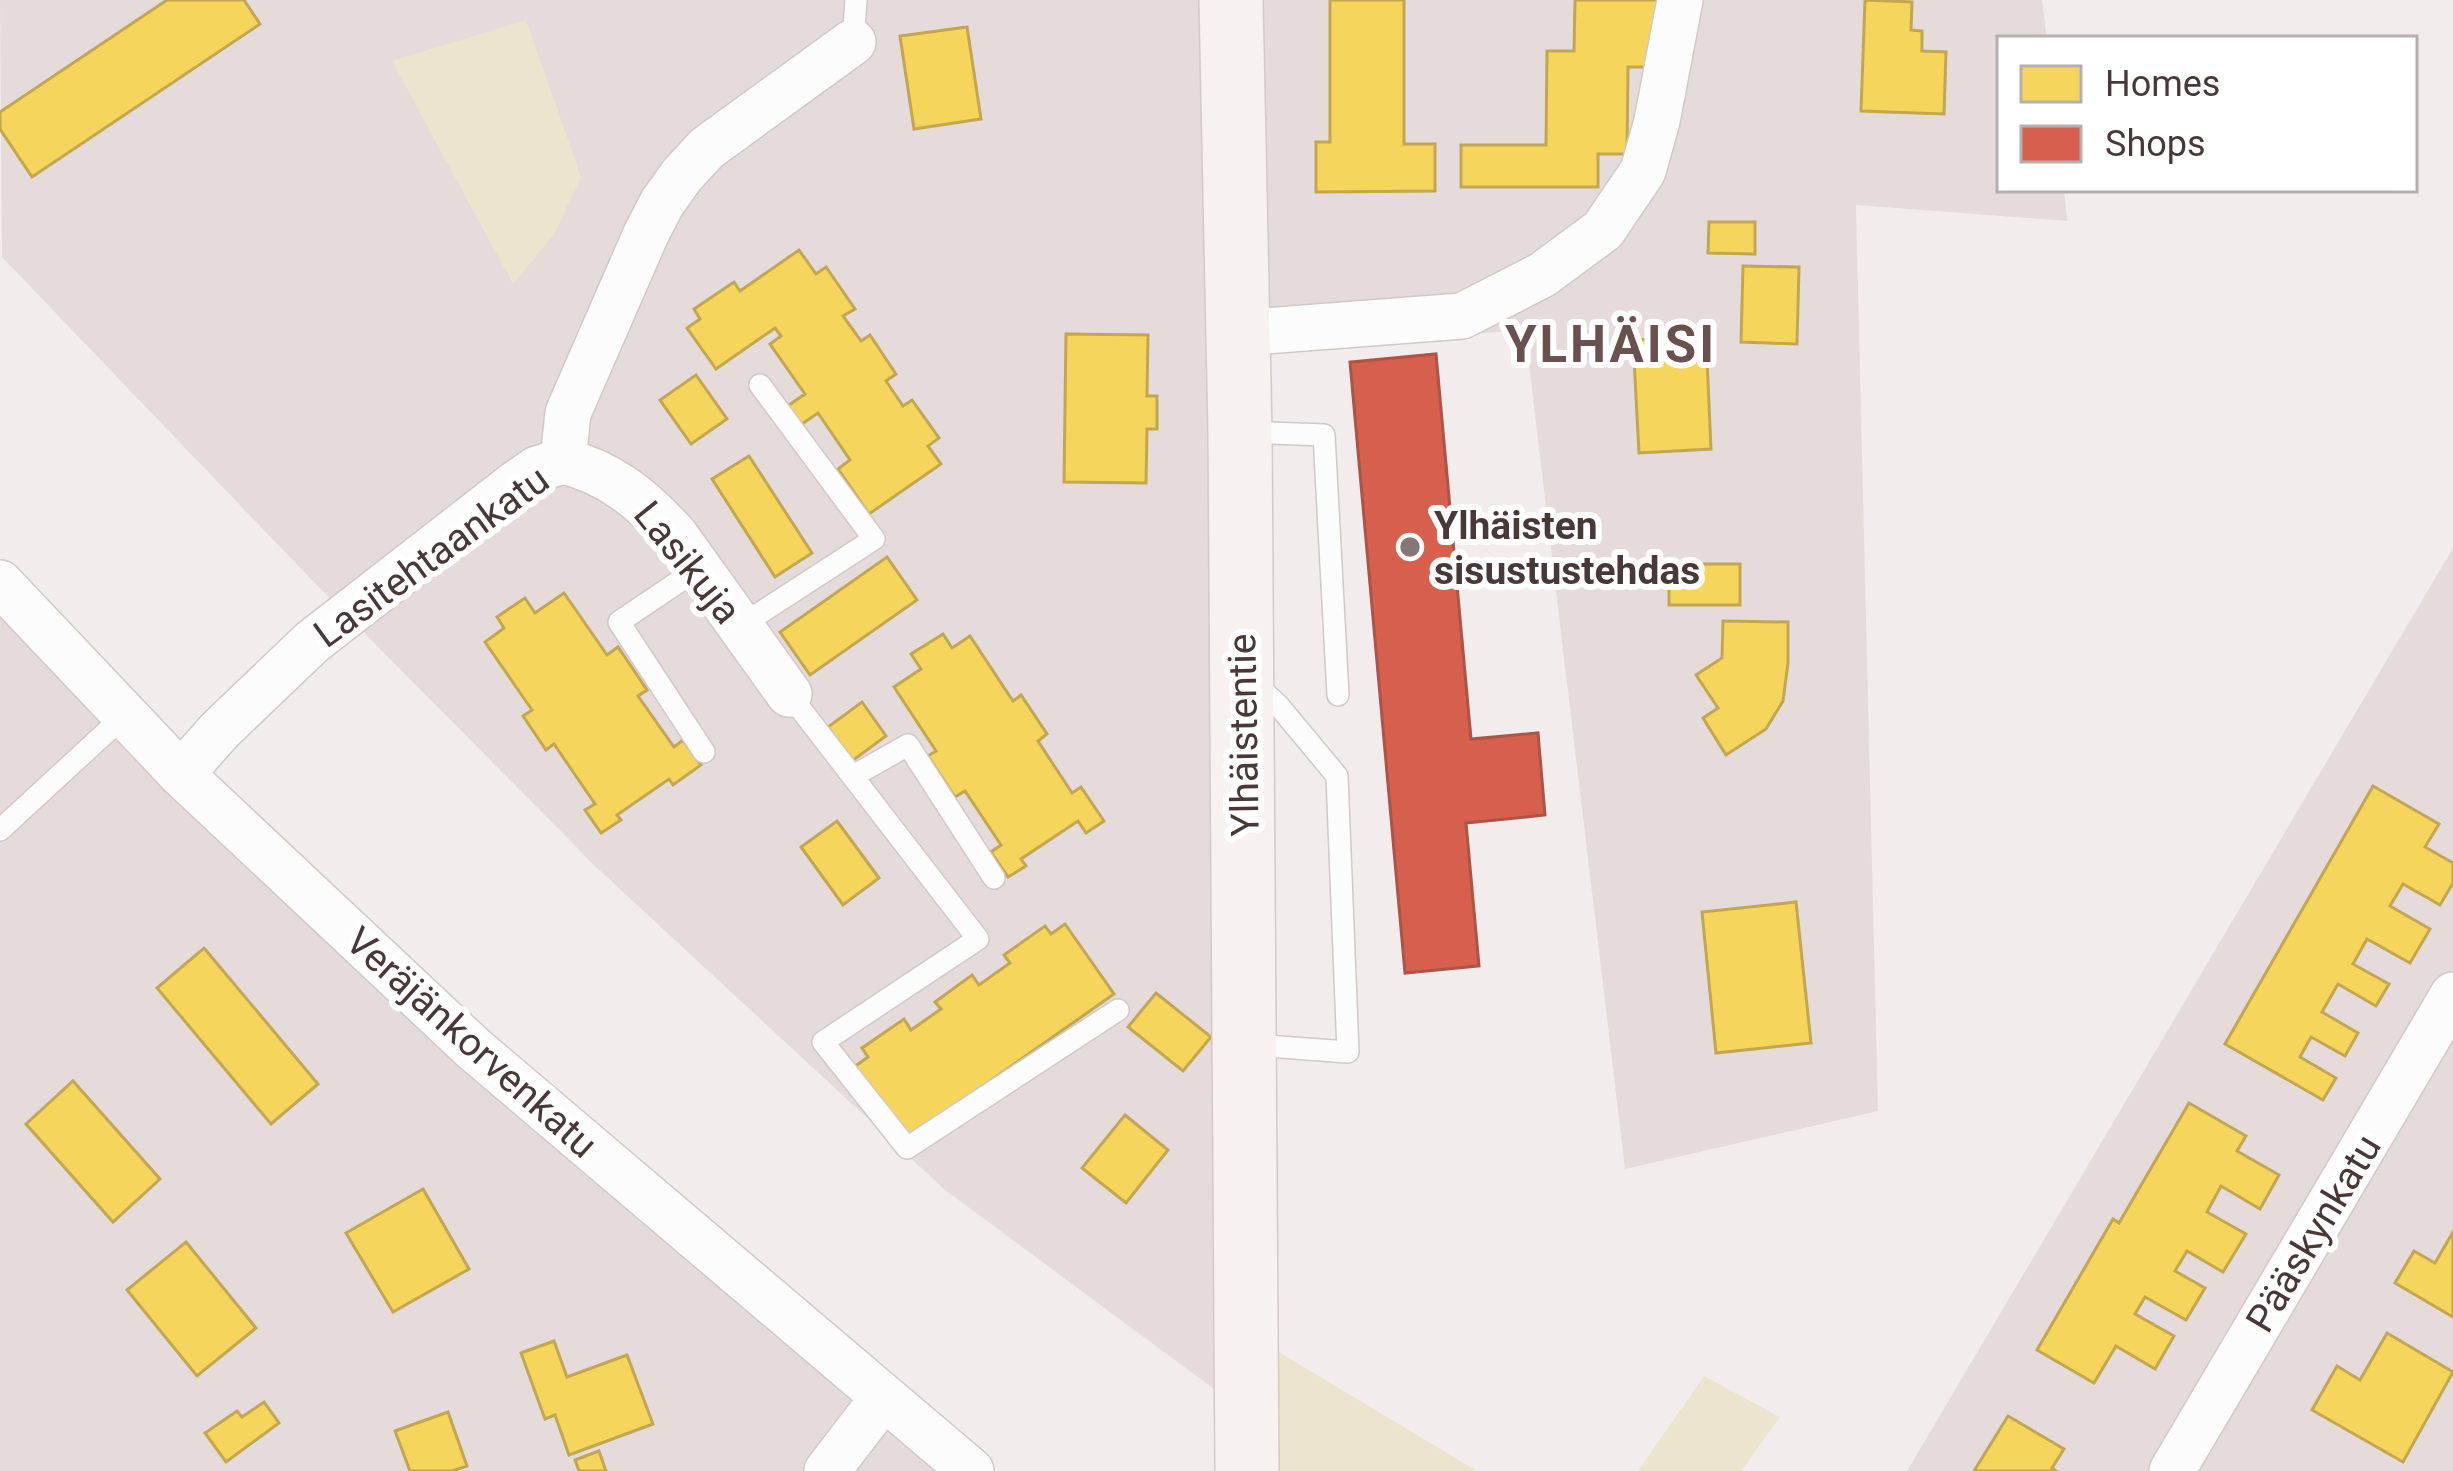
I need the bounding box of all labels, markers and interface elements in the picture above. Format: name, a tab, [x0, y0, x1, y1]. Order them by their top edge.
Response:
legend	[1997, 36, 2417, 192]
text: Homes	[2105, 63, 2220, 105]
text: Shops	[2105, 123, 2206, 165]
district label: YLHÄISI	[1505, 315, 1717, 374]
street label: Lasitehtaankatu	[305, 456, 558, 657]
street label: Lasikuja	[624, 492, 750, 633]
place label: Ylhäisten sisustustehdas	[1434, 503, 1700, 594]
marker: Ylhäisten sisustustehdas	[1397, 534, 1423, 560]
street label: Ylhäistentie	[1219, 633, 1269, 837]
street label: Veräjänkorvenkatu	[336, 918, 606, 1168]
street label: Pääskynkatu	[2237, 1127, 2391, 1340]

